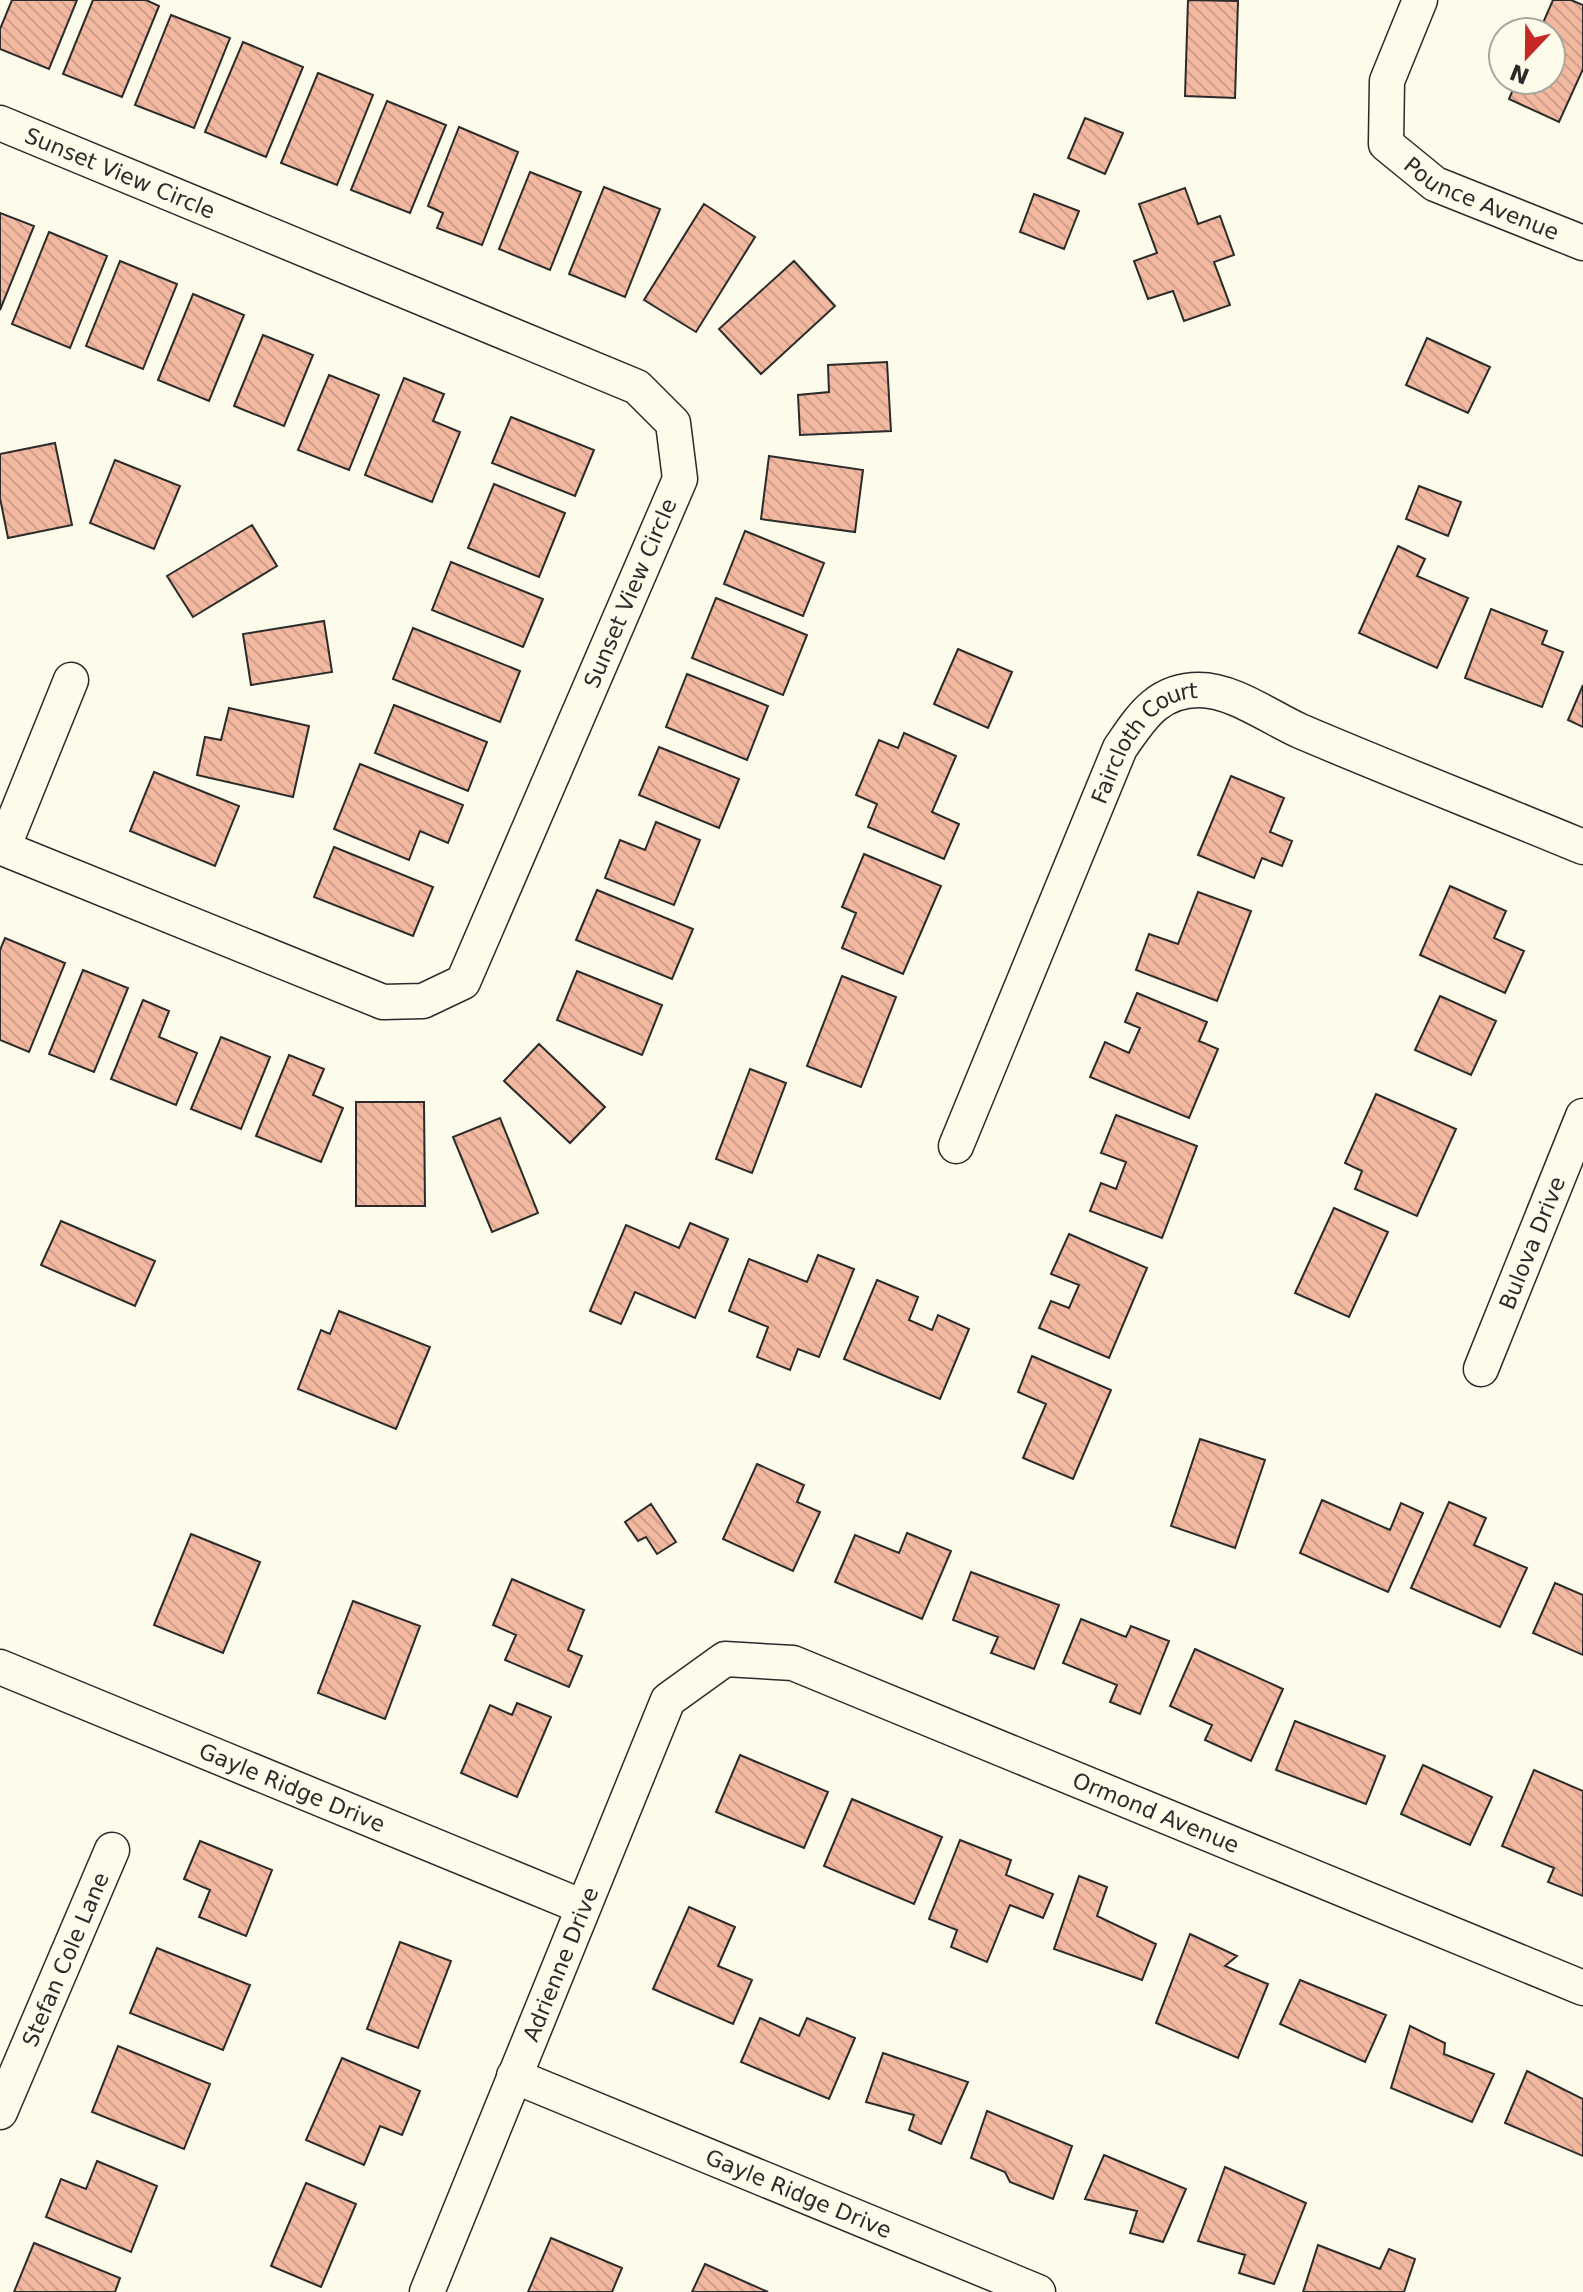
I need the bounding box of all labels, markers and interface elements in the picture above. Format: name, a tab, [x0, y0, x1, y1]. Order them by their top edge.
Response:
north arrow	[1487, 16, 1567, 96]
text: N	[1506, 59, 1533, 89]
street label: Sunset View Circle	[21, 123, 219, 224]
street label: Pounce Avenue	[1399, 152, 1562, 245]
street label: Sunset View Circle	[579, 495, 682, 692]
street label: Faircloth Court	[1087, 678, 1199, 807]
street label: Bulova Drive	[1494, 1173, 1570, 1313]
street label: Gayle Ridge Drive	[195, 1738, 389, 1837]
street label: Ormond Avenue	[1069, 1767, 1243, 1858]
street label: Stefan Cole Lane	[17, 1869, 114, 2050]
street label: Adrienne Drive	[518, 1883, 604, 2045]
street label: Gayle Ridge Drive	[702, 2144, 895, 2243]

